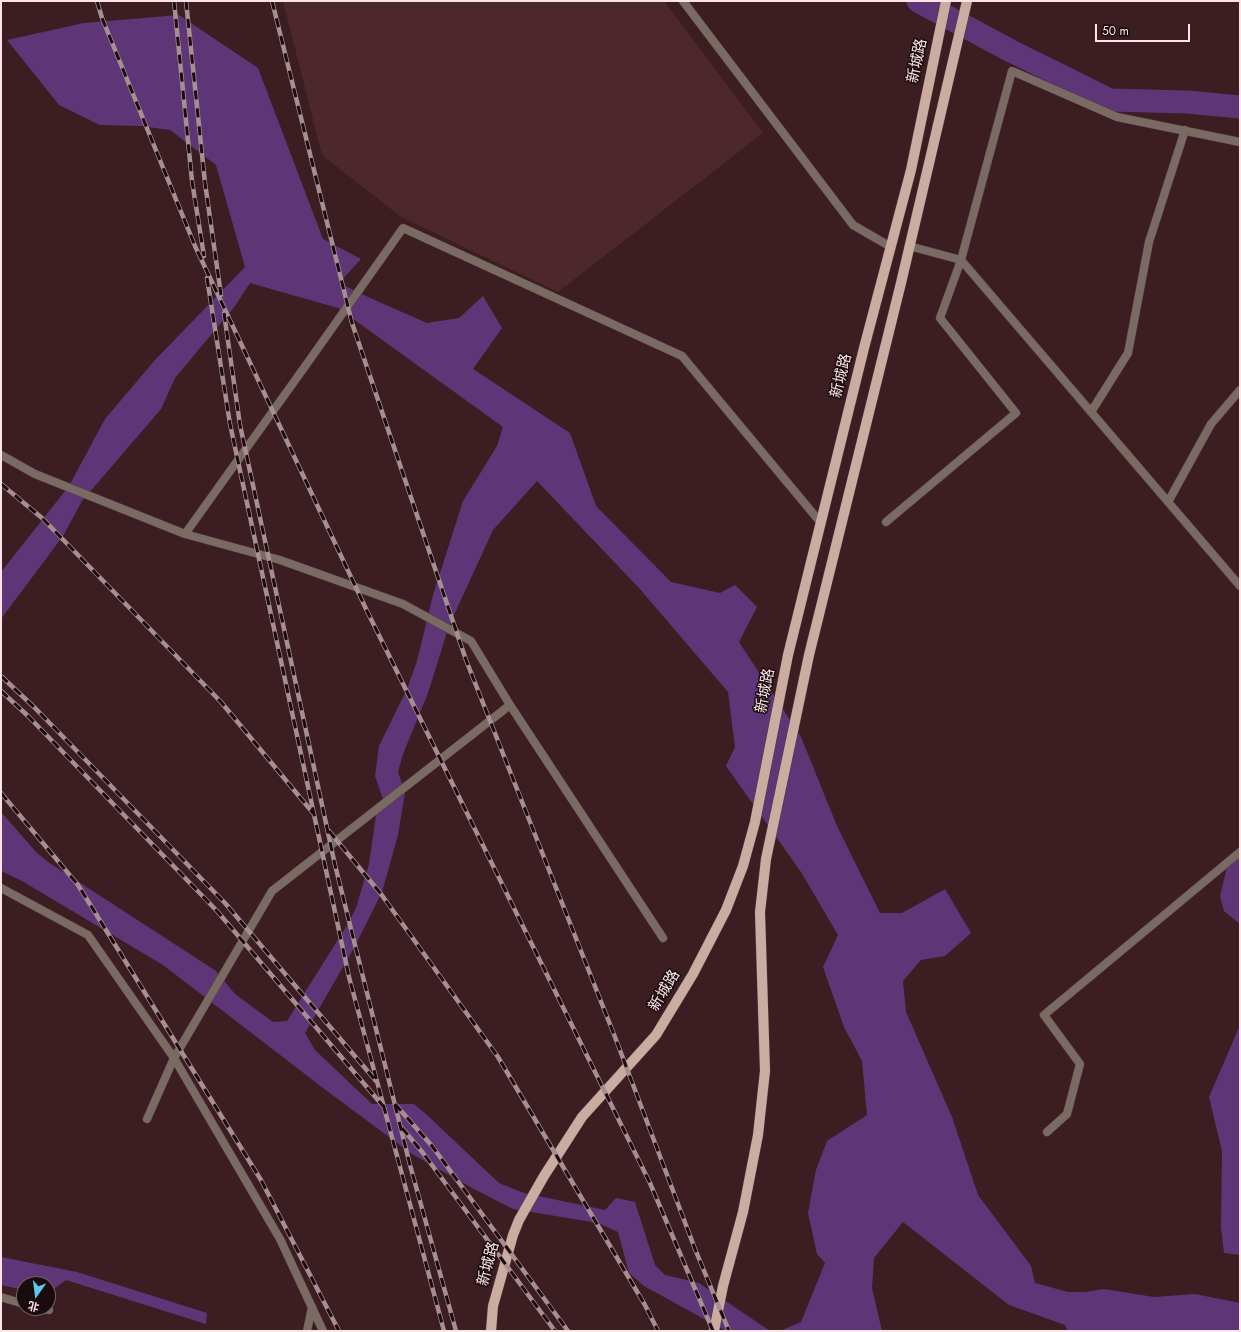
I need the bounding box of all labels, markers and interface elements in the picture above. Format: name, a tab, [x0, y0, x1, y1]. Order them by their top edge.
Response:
scale bar	[1097, 16, 1192, 42]
text: 50 m	[1102, 22, 1129, 40]
street label: 新城路	[905, 37, 931, 85]
street label: 新城路	[828, 352, 856, 400]
street label: 新城路	[753, 667, 779, 715]
street label: 新城路	[646, 967, 684, 1015]
street label: 新城路	[474, 1240, 504, 1288]
north arrow	[16, 1276, 56, 1316]
text: 北	[26, 1298, 41, 1316]

